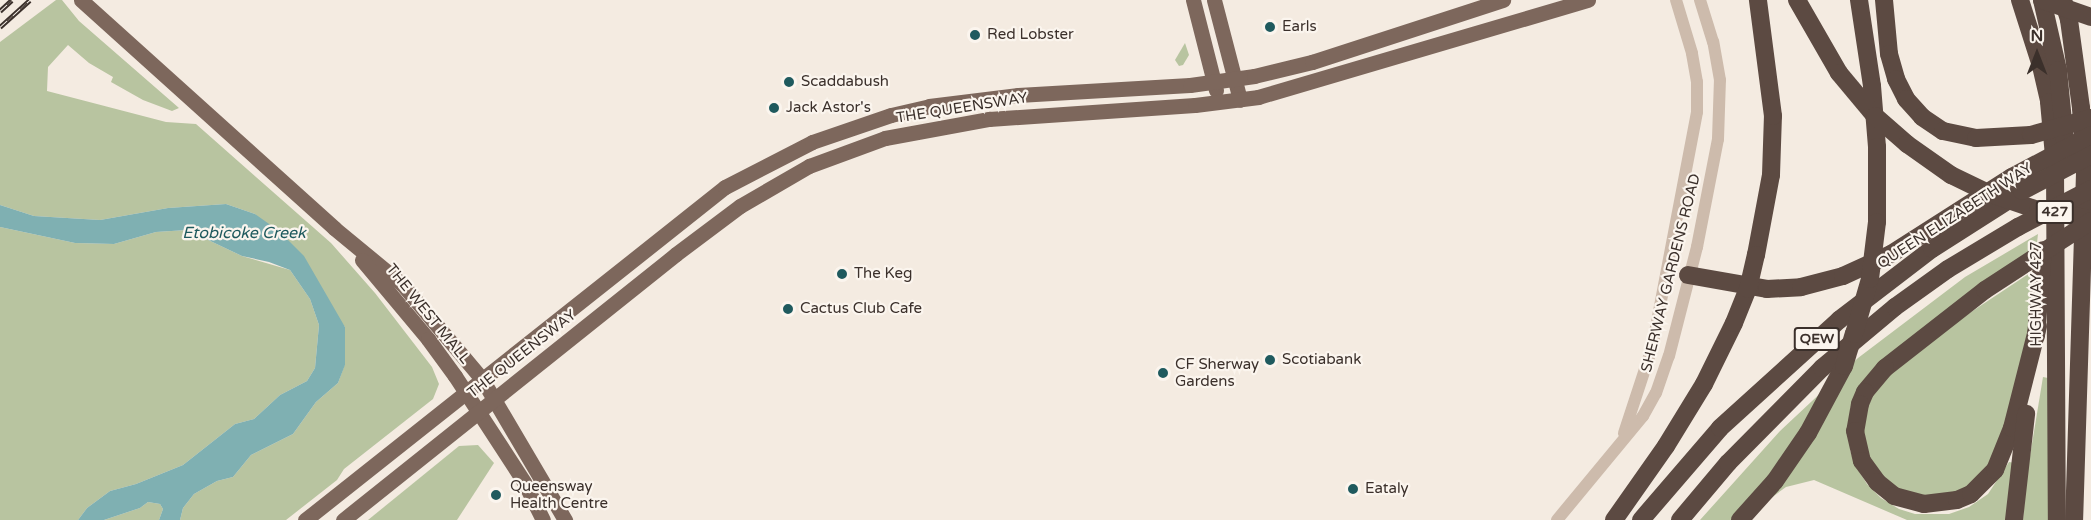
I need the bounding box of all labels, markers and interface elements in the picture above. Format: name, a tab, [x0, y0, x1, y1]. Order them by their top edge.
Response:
place label: Earls	[1282, 18, 1317, 36]
marker: Earls	[1263, 20, 1277, 34]
north arrow	[2007, 24, 2067, 84]
place label: Red Lobster	[987, 26, 1074, 44]
text: N	[2031, 26, 2043, 46]
marker: Red Lobster	[968, 28, 982, 42]
place label: Scaddabush	[801, 73, 889, 91]
marker: Scaddabush	[782, 75, 796, 89]
street label: THE QUEENSWAY	[895, 89, 1029, 127]
place label: Jack Astor's	[786, 99, 871, 117]
marker: Jack Astor's	[767, 101, 781, 115]
street label: QUEEN ELIZABETH WAY	[1874, 159, 2036, 273]
street label: SHERWAY GARDENS ROAD	[1638, 172, 1704, 374]
road number: 427	[2036, 201, 2074, 223]
water label: Etobicoke Creek	[182, 223, 306, 243]
street label: HIGHWAY 427	[2028, 241, 2046, 347]
street label: THE WEST MALL	[382, 260, 474, 368]
place label: The Keg	[854, 265, 913, 283]
marker: The Keg	[835, 267, 849, 281]
place label: Cactus Club Cafe	[800, 300, 922, 318]
marker: Cactus Club Cafe	[781, 302, 795, 316]
street label: THE QUEENSWAY	[464, 306, 580, 402]
road number: QEW	[1793, 328, 1841, 350]
place label: Scotiabank	[1282, 351, 1361, 369]
marker: Scotiabank	[1263, 353, 1277, 367]
place label: CF Sherway Gardens	[1175, 355, 1259, 390]
marker: CF Sherway Gardens	[1156, 366, 1170, 380]
place label: Queensway Health Centre	[510, 477, 608, 512]
place label: Eataly	[1365, 480, 1409, 498]
marker: Eataly	[1346, 482, 1360, 496]
marker: Queensway Health Centre	[487, 486, 505, 504]

